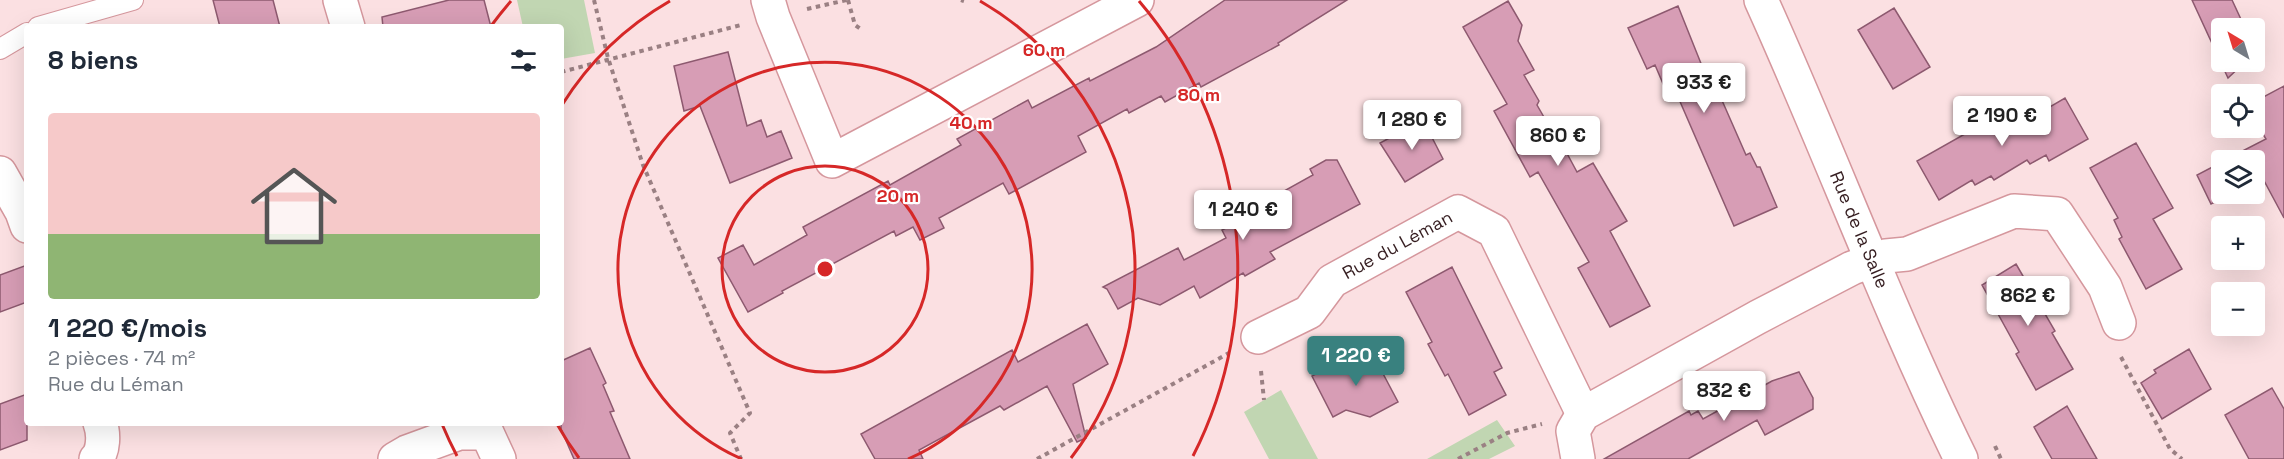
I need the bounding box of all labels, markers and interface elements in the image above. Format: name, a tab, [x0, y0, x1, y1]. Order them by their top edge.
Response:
north arrow	[2211, 18, 2265, 72]
map controls	[2211, 18, 2265, 336]
text: 60 m	[1023, 38, 1065, 61]
text: 8 biens	[48, 43, 138, 77]
icon: filters	[507, 44, 540, 77]
pin: 933 €	[1662, 63, 1746, 114]
text: 933 €	[1676, 69, 1732, 95]
text: 80 m	[1178, 83, 1220, 106]
button: locate	[2211, 84, 2265, 138]
pin: 2 190 €	[1947, 96, 2057, 147]
pin: 1 280 €	[1357, 100, 1467, 151]
text: 2 190 €	[1967, 102, 2037, 128]
text: 1 280 €	[1377, 106, 1447, 132]
text: 40 m	[949, 111, 993, 134]
pin: 860 €	[1516, 116, 1600, 167]
text: 860 €	[1530, 122, 1586, 148]
button: layers	[2211, 150, 2265, 204]
icon: home	[240, 152, 348, 260]
street label: Rue de la Salle	[1825, 168, 1894, 292]
text: 20 m	[877, 184, 919, 207]
pin: 1 240 €	[1188, 190, 1298, 241]
text: 1 240 €	[1208, 196, 1278, 222]
street label: Rue du Léman	[1338, 205, 1456, 284]
button: +	[2211, 216, 2265, 270]
centre of rings	[815, 259, 835, 279]
pin: 862 €	[1986, 276, 2070, 327]
text: 862 €	[2001, 282, 2055, 308]
button: −	[2211, 282, 2265, 336]
text: 1 220 €/mois	[48, 311, 207, 345]
pin: 1 220 €	[1301, 336, 1411, 387]
text: 1 220 €	[1321, 342, 1391, 368]
text: 2 pièces · 74 m²	[48, 345, 195, 371]
text: Rue du Léman	[48, 371, 184, 397]
pin: 832 €	[1682, 371, 1766, 422]
text: 832 €	[1697, 377, 1751, 403]

